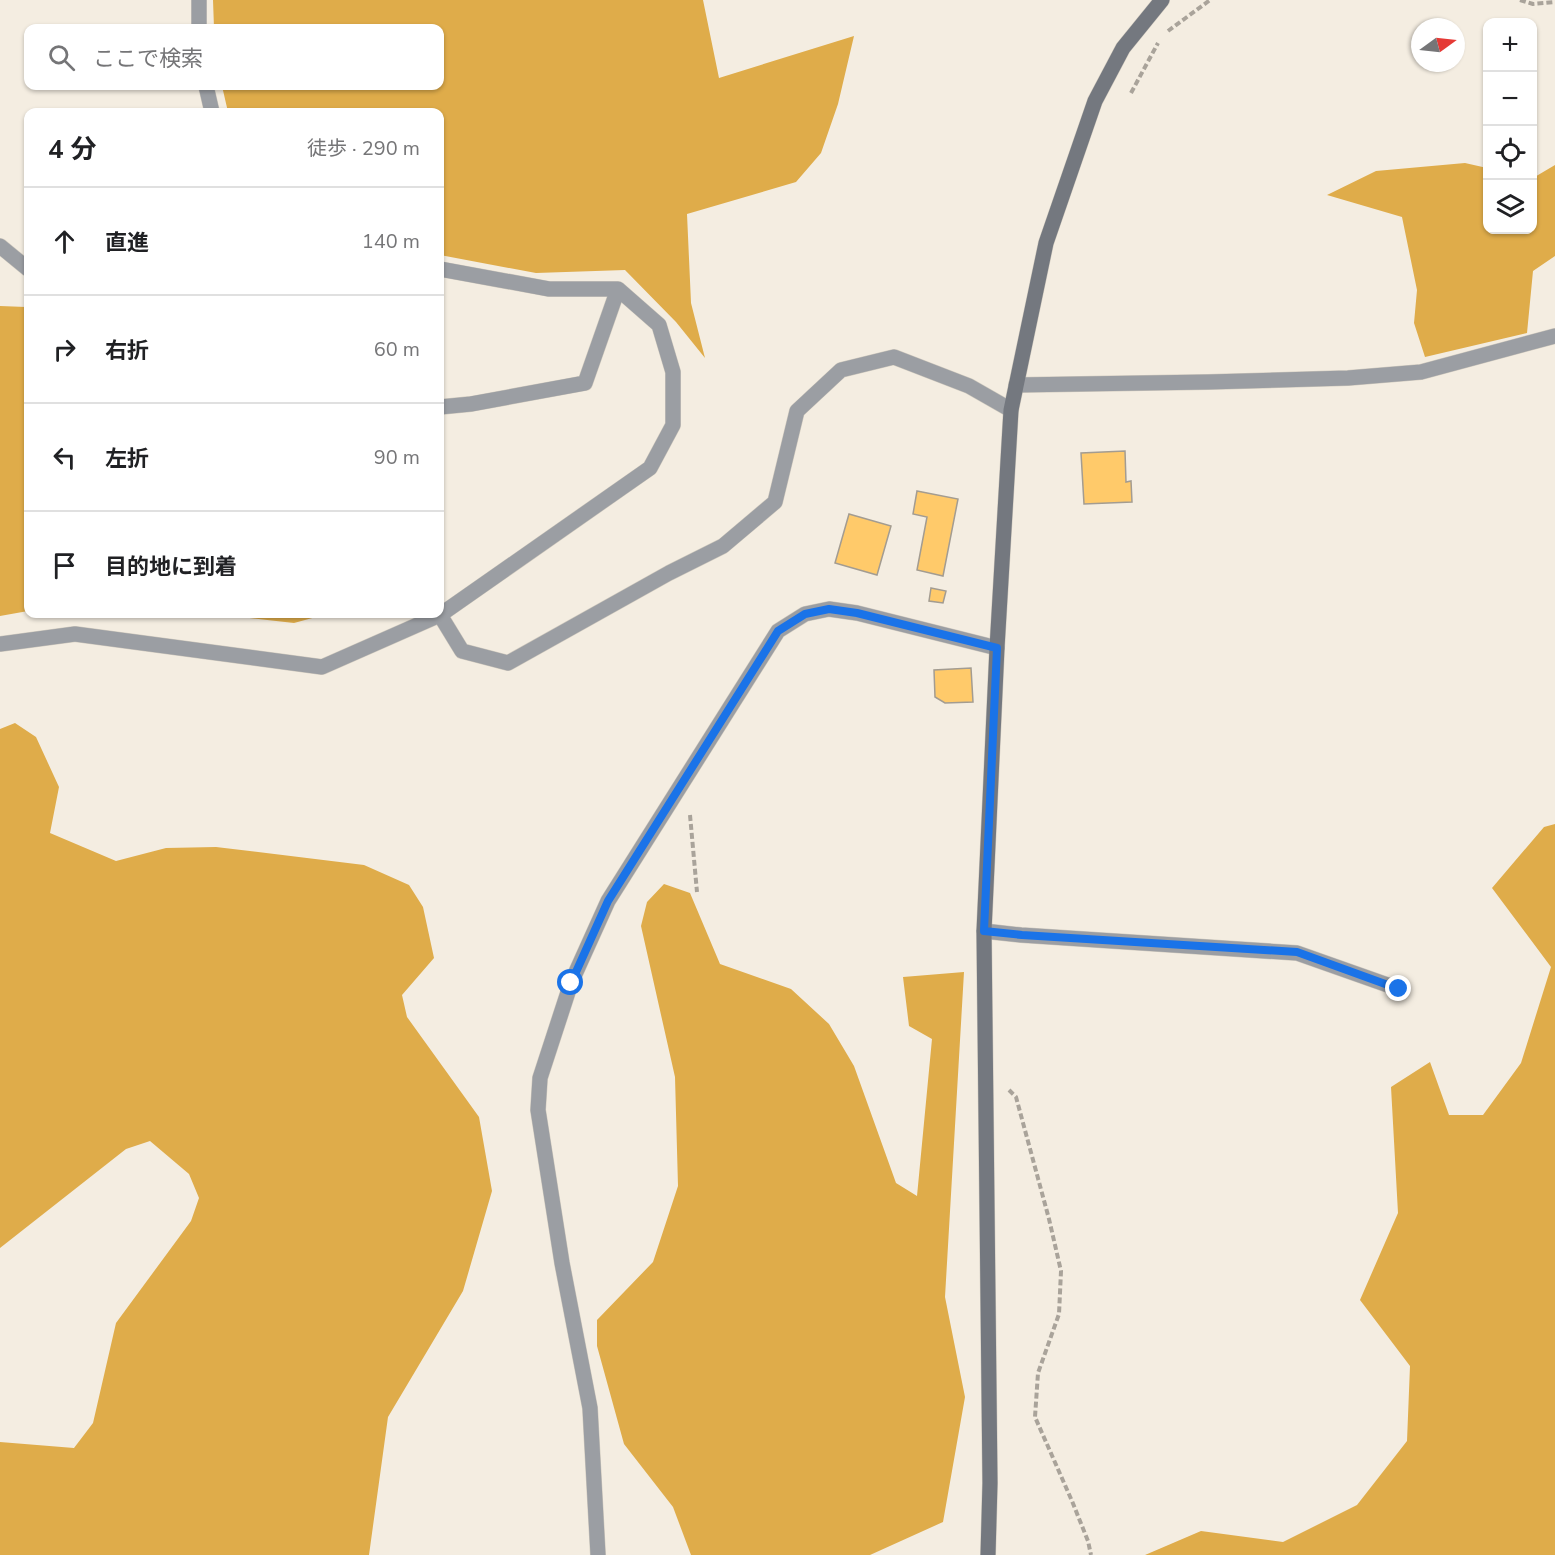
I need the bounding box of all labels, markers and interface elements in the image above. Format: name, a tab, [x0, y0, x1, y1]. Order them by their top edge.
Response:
north arrow	[1411, 18, 1465, 72]
map controls	[1483, 18, 1537, 234]
button: +	[1483, 18, 1537, 72]
search box	[24, 24, 444, 90]
icon: search	[45, 41, 78, 74]
text: ここで検索	[93, 44, 203, 74]
button: −	[1483, 72, 1537, 126]
button: locate	[1483, 126, 1537, 180]
text: 4 分	[48, 132, 97, 167]
text: 徒歩 · 290 m	[307, 135, 420, 162]
button: layers	[1483, 180, 1537, 234]
icon: ahead	[48, 225, 81, 258]
text: 直進	[105, 228, 149, 258]
text: 140 m	[362, 228, 420, 255]
icon: right	[48, 333, 81, 366]
text: 右折	[105, 336, 149, 366]
text: 60 m	[374, 336, 420, 363]
icon: left	[48, 441, 81, 474]
text: 左折	[105, 444, 149, 474]
text: 90 m	[374, 444, 420, 471]
icon: arrive	[48, 549, 81, 582]
text: 目的地に到着	[105, 552, 237, 582]
route start	[557, 969, 583, 995]
route end	[1385, 975, 1411, 1001]

